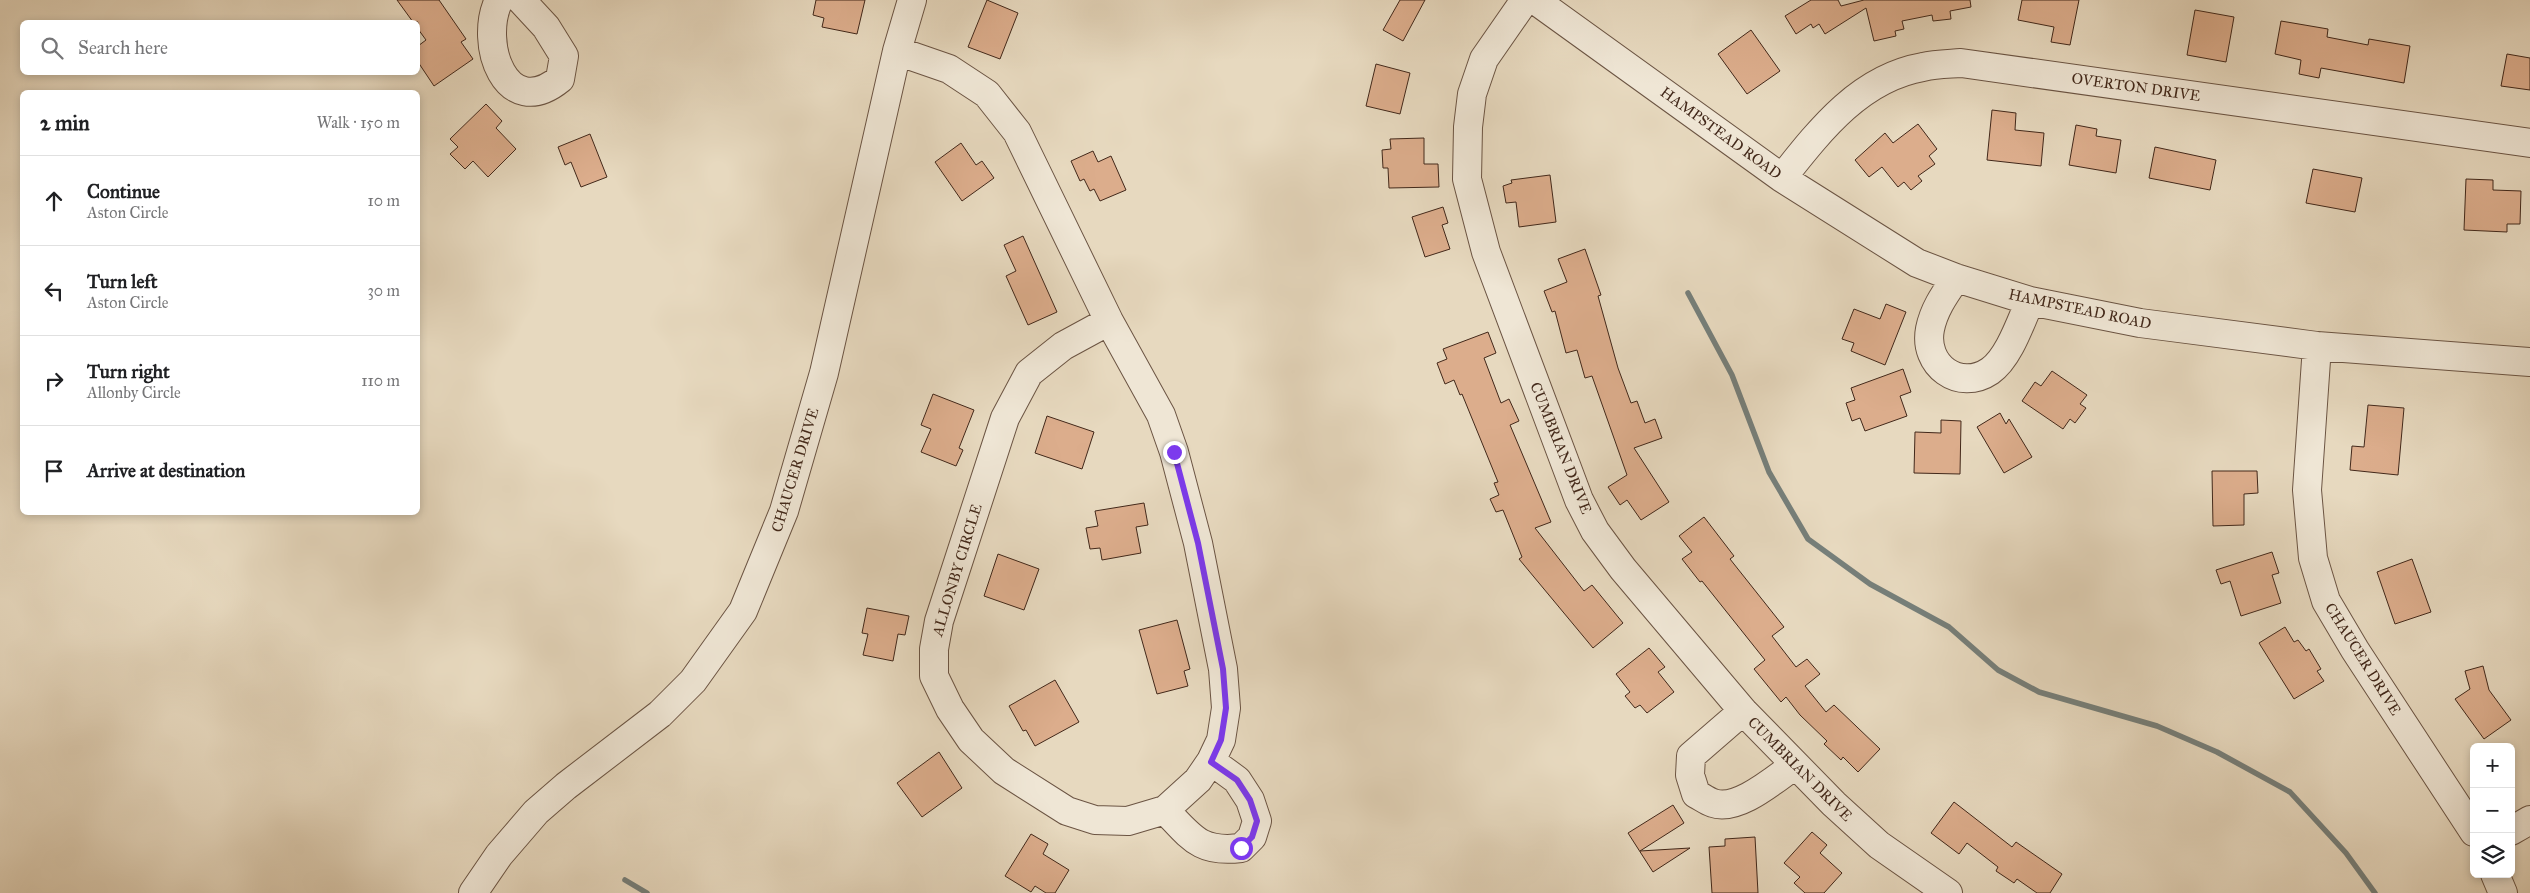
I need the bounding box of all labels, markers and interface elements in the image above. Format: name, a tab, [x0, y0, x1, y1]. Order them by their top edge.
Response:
search box	[20, 20, 420, 75]
icon: search	[38, 34, 66, 62]
text: Search here	[78, 36, 168, 59]
street label: OVERTON DRIVE	[2070, 69, 2202, 105]
street label: HAMPSTEAD ROAD	[1657, 83, 1785, 183]
text: 2 min	[40, 110, 90, 136]
text: Walk · 150 m	[317, 113, 400, 132]
text: Continue	[87, 180, 160, 203]
icon: ahead	[40, 187, 68, 215]
text: 10 m	[368, 191, 400, 210]
text: Aston Circle	[87, 203, 168, 222]
text: Turn left	[87, 270, 157, 293]
icon: left	[40, 277, 68, 305]
text: 30 m	[367, 281, 400, 300]
street label: HAMPSTEAD ROAD	[2007, 285, 2153, 333]
text: Aston Circle	[87, 293, 168, 312]
text: Turn right	[87, 360, 170, 383]
icon: right	[40, 367, 68, 395]
text: 110 m	[361, 371, 400, 390]
street label: CUMBRIAN DRIVE	[1526, 380, 1596, 517]
text: Allonby Circle	[87, 383, 181, 402]
street label: CHAUCER DRIVE	[768, 405, 823, 534]
route end	[1163, 441, 1186, 464]
icon: arrive	[40, 457, 68, 485]
text: Arrive at destination	[87, 459, 245, 482]
street label: ALLONBY CIRCLE	[928, 501, 986, 639]
street label: CHAUCER DRIVE	[2321, 600, 2405, 719]
street label: CUMBRIAN DRIVE	[1744, 713, 1856, 825]
map controls	[2470, 743, 2515, 878]
button: +	[2470, 743, 2515, 788]
button: −	[2470, 788, 2515, 833]
button: layers	[2470, 833, 2515, 878]
route start	[1230, 837, 1253, 860]

